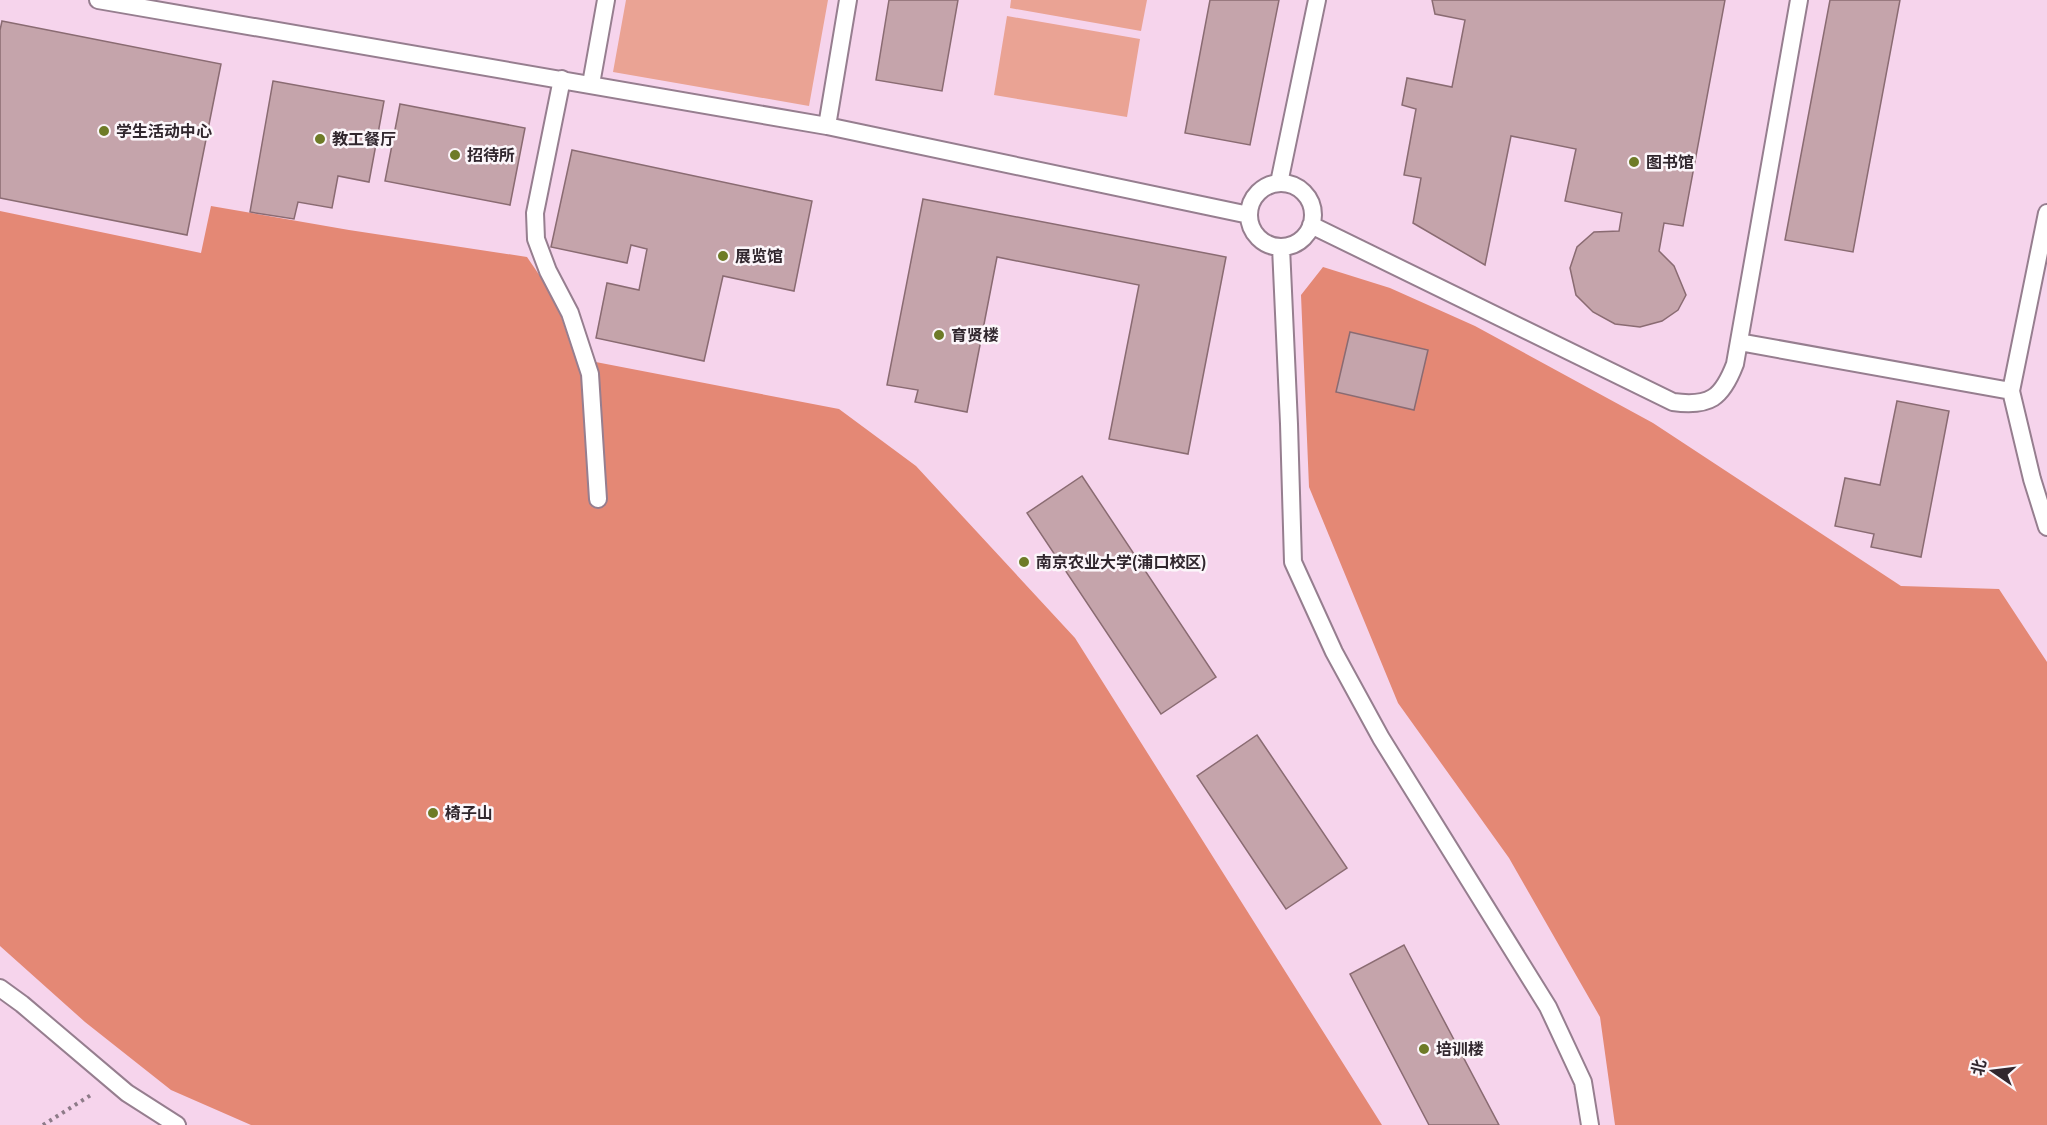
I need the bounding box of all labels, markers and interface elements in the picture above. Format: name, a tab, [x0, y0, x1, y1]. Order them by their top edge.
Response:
place label: 学生活动中心	[116, 122, 212, 141]
marker: 学生活动中心	[97, 124, 111, 138]
place label: 教工餐厅	[332, 130, 396, 149]
marker: 教工餐厅	[313, 132, 327, 146]
place label: 招待所	[467, 146, 515, 165]
marker: 招待所	[448, 148, 462, 162]
place label: 图书馆	[1646, 153, 1694, 172]
marker: 图书馆	[1627, 155, 1641, 169]
place label: 展览馆	[735, 247, 783, 266]
marker: 展览馆	[716, 249, 730, 263]
place label: 育贤楼	[951, 326, 999, 345]
marker: 育贤楼	[932, 328, 946, 342]
place label: 南京农业大学(浦口校区)	[1036, 553, 1207, 572]
marker: 南京农业大学(浦口校区)	[1017, 555, 1031, 569]
place label: 椅子山	[445, 804, 493, 823]
marker: 椅子山	[426, 806, 440, 820]
place label: 培训楼	[1436, 1040, 1484, 1059]
north arrow	[1963, 1041, 2023, 1101]
marker: 培训楼	[1417, 1042, 1431, 1056]
text: 北	[1968, 1057, 1990, 1078]

